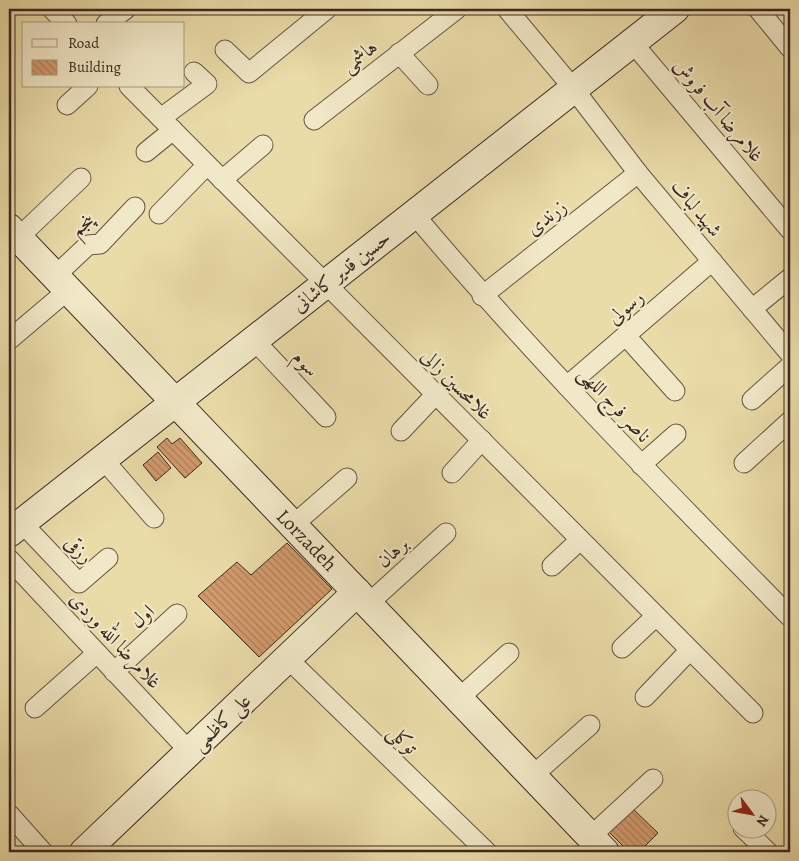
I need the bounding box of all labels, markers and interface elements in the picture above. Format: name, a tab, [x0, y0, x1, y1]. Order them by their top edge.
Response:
legend	[22, 22, 185, 88]
text: Road	[68, 33, 100, 53]
street label: هاشمی	[336, 34, 383, 79]
street label: غلامرضا آب فروش	[667, 53, 770, 168]
text: Building	[68, 57, 121, 77]
street label: شهید لباف	[665, 174, 728, 243]
street label: زرندی	[521, 193, 572, 242]
street label: پنجم	[65, 205, 104, 246]
street label: حسین قدیر کاشانی	[286, 224, 396, 319]
street label: رسولی	[601, 284, 650, 331]
street label: غلامحسین زالی	[415, 343, 498, 426]
street label: سوم	[284, 344, 325, 385]
street label: ناصر فرج اللهی	[569, 360, 657, 451]
street label: Lorzadeh	[270, 503, 343, 578]
street label: رزقی	[58, 529, 99, 570]
street label: برهان	[370, 530, 415, 574]
street label: غلامرضا الله وردی	[64, 584, 169, 695]
street label: اول	[124, 598, 160, 635]
street label: علی کاظمی	[186, 687, 258, 758]
street label: توکلی	[381, 718, 424, 761]
north arrow	[726, 788, 776, 838]
text: N	[752, 811, 773, 830]

